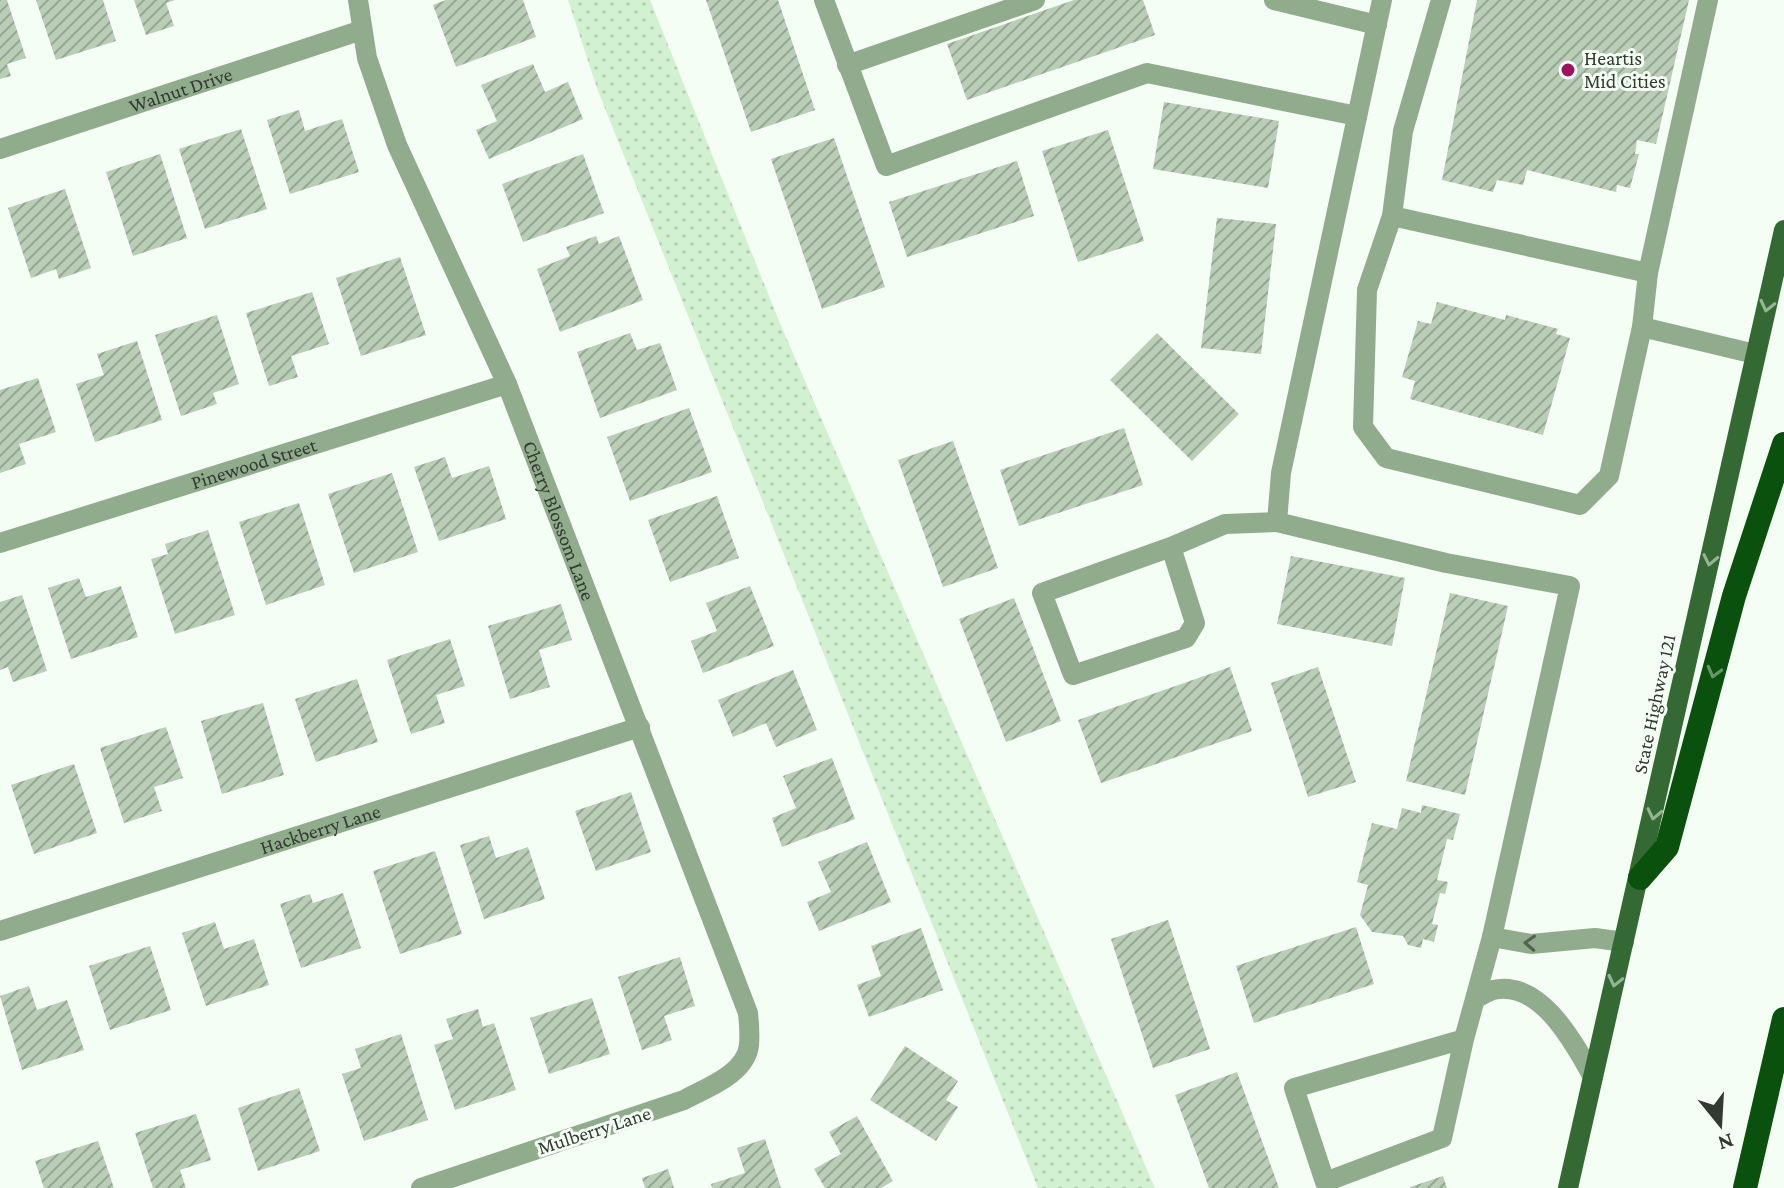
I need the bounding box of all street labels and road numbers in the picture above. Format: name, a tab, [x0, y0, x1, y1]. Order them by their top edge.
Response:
street label: Walnut Drive	[126, 62, 235, 117]
street label: Pinewood Street	[188, 433, 320, 493]
street label: Cherry Blossom Lane	[519, 438, 600, 604]
street label: State Highway 121	[1628, 632, 1681, 776]
street label: Hackberry Lane	[257, 799, 383, 858]
street label: Mulberry Lane	[535, 1101, 654, 1160]

